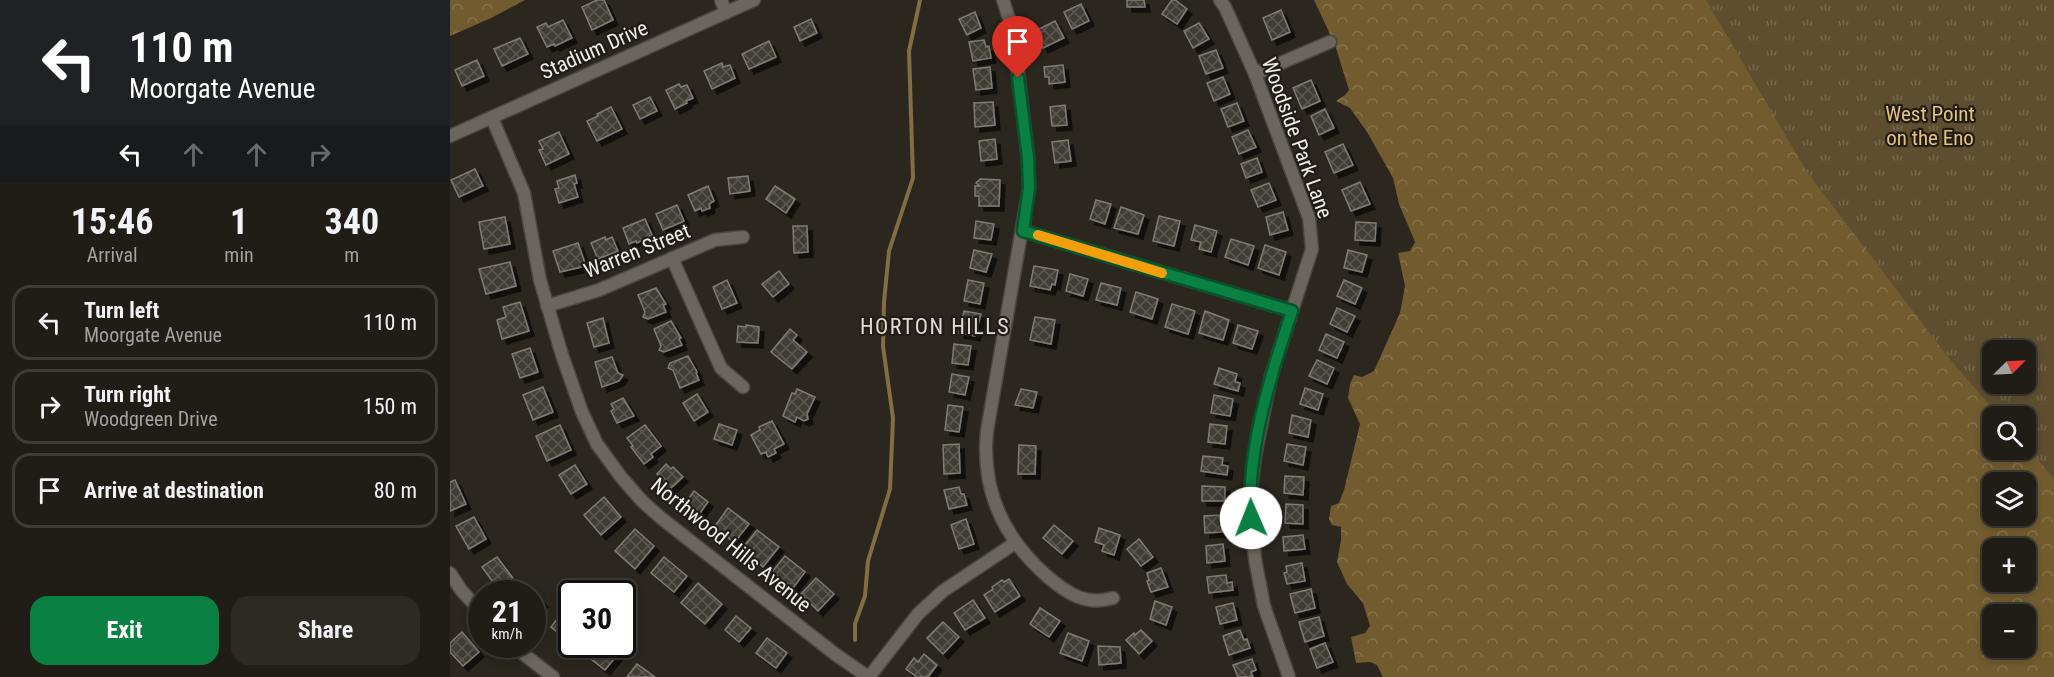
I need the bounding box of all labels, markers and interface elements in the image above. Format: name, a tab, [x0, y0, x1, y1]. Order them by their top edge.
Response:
street label: Stadium Drive	[537, 16, 652, 84]
pin	[992, 16, 1043, 78]
text: 110 m	[129, 23, 234, 72]
icon: left	[30, 24, 108, 102]
icon: arrive	[1001, 25, 1034, 58]
street label: Woodside Park Lane	[1257, 54, 1337, 222]
text: Moorgate Avenue	[129, 73, 315, 105]
park label: West Point on the Eno	[1885, 102, 1975, 150]
icon: left	[114, 138, 147, 171]
icon: ahead	[177, 138, 210, 171]
icon: ahead	[240, 138, 273, 171]
icon: right	[303, 138, 336, 171]
text: 15:46	[71, 201, 153, 243]
text: 1	[230, 201, 248, 243]
text: 340	[325, 201, 379, 243]
street label: Warren Street	[580, 219, 694, 283]
text: Arrival	[87, 243, 138, 267]
text: min	[224, 243, 254, 267]
text: m	[344, 243, 359, 267]
text: Turn left	[84, 298, 159, 323]
icon: left	[33, 306, 66, 339]
text: 110 m	[363, 310, 417, 335]
district label: HORTON HILLS	[860, 314, 1010, 339]
text: Moorgate Avenue	[84, 323, 222, 347]
north arrow	[1982, 340, 2036, 394]
map controls	[1982, 340, 2036, 658]
text: Turn right	[84, 382, 171, 407]
icon: right	[33, 390, 66, 423]
text: 150 m	[363, 394, 417, 419]
button: search	[1982, 406, 2036, 460]
text: Woodgreen Drive	[84, 407, 218, 431]
button: layers	[1982, 472, 2036, 526]
street label: Northwood Hills Avenue	[646, 473, 816, 617]
icon: arrive	[33, 474, 66, 507]
text: Arrive at destination	[84, 478, 264, 503]
text: 80 m	[374, 478, 417, 503]
position arrow	[1219, 486, 1283, 550]
button: +	[1982, 538, 2036, 592]
speed limit sign: 30	[558, 580, 636, 658]
text: 21	[492, 594, 522, 629]
button: Exit	[30, 596, 219, 665]
button: Share	[231, 596, 420, 665]
button: −	[1982, 604, 2036, 658]
text: km/h	[492, 625, 522, 643]

